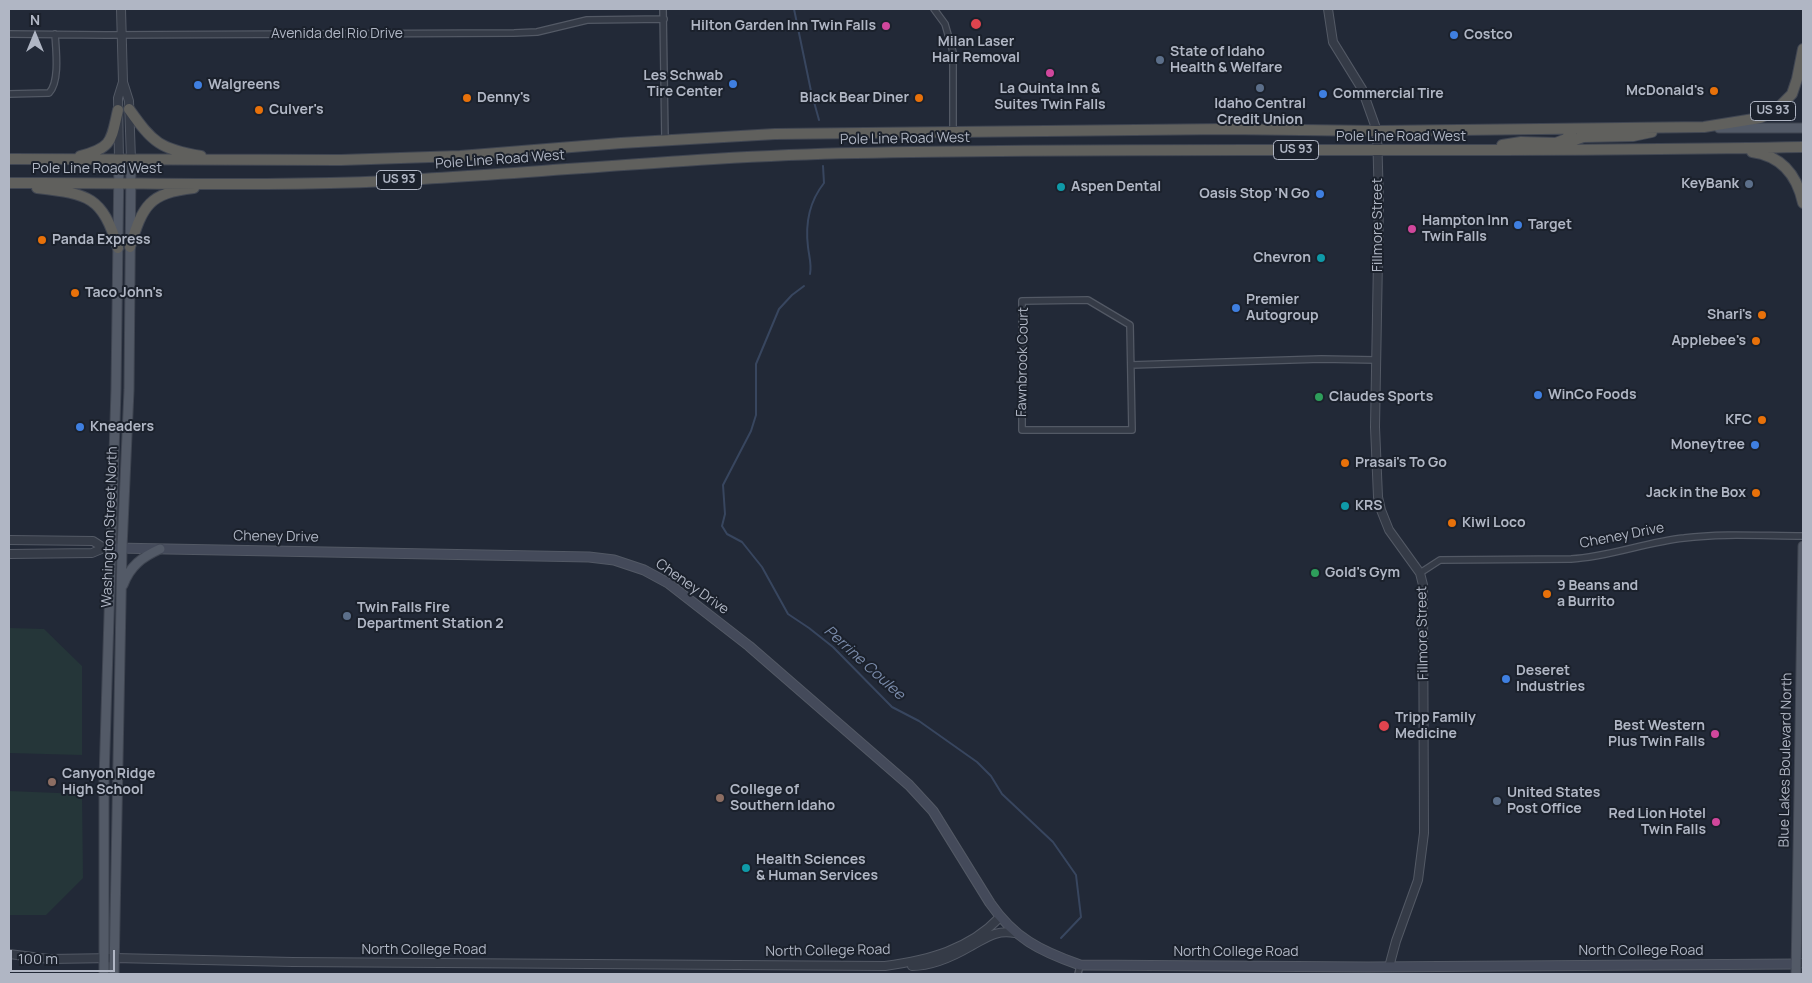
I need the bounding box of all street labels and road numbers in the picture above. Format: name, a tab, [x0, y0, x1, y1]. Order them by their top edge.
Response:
street label: Avenida del Rio Drive	[271, 26, 403, 42]
road number: US 93	[1750, 102, 1796, 120]
street label: Pole Line Road West	[840, 129, 970, 149]
street label: Pole Line Road West	[1336, 129, 1466, 145]
road number: US 93	[1274, 140, 1318, 160]
street label: Pole Line Road West	[435, 147, 565, 173]
street label: Pole Line Road West	[32, 161, 162, 177]
road number: US 93	[376, 170, 422, 190]
street label: Fillmore Street	[1370, 178, 1386, 272]
street label: Fawnbrook Court	[1014, 307, 1032, 417]
street label: Washington Street North	[99, 446, 121, 608]
street label: Cheney Drive	[1578, 520, 1666, 552]
street label: Cheney Drive	[233, 528, 319, 546]
street label: Cheney Drive	[652, 556, 732, 618]
street label: Fillmore Street	[1414, 586, 1432, 680]
street label: Blue Lakes Boulevard North	[1776, 672, 1796, 848]
street label: North College Road	[361, 942, 487, 958]
street label: North College Road	[765, 942, 891, 960]
street label: North College Road	[1578, 943, 1704, 959]
street label: North College Road	[1173, 944, 1299, 960]

